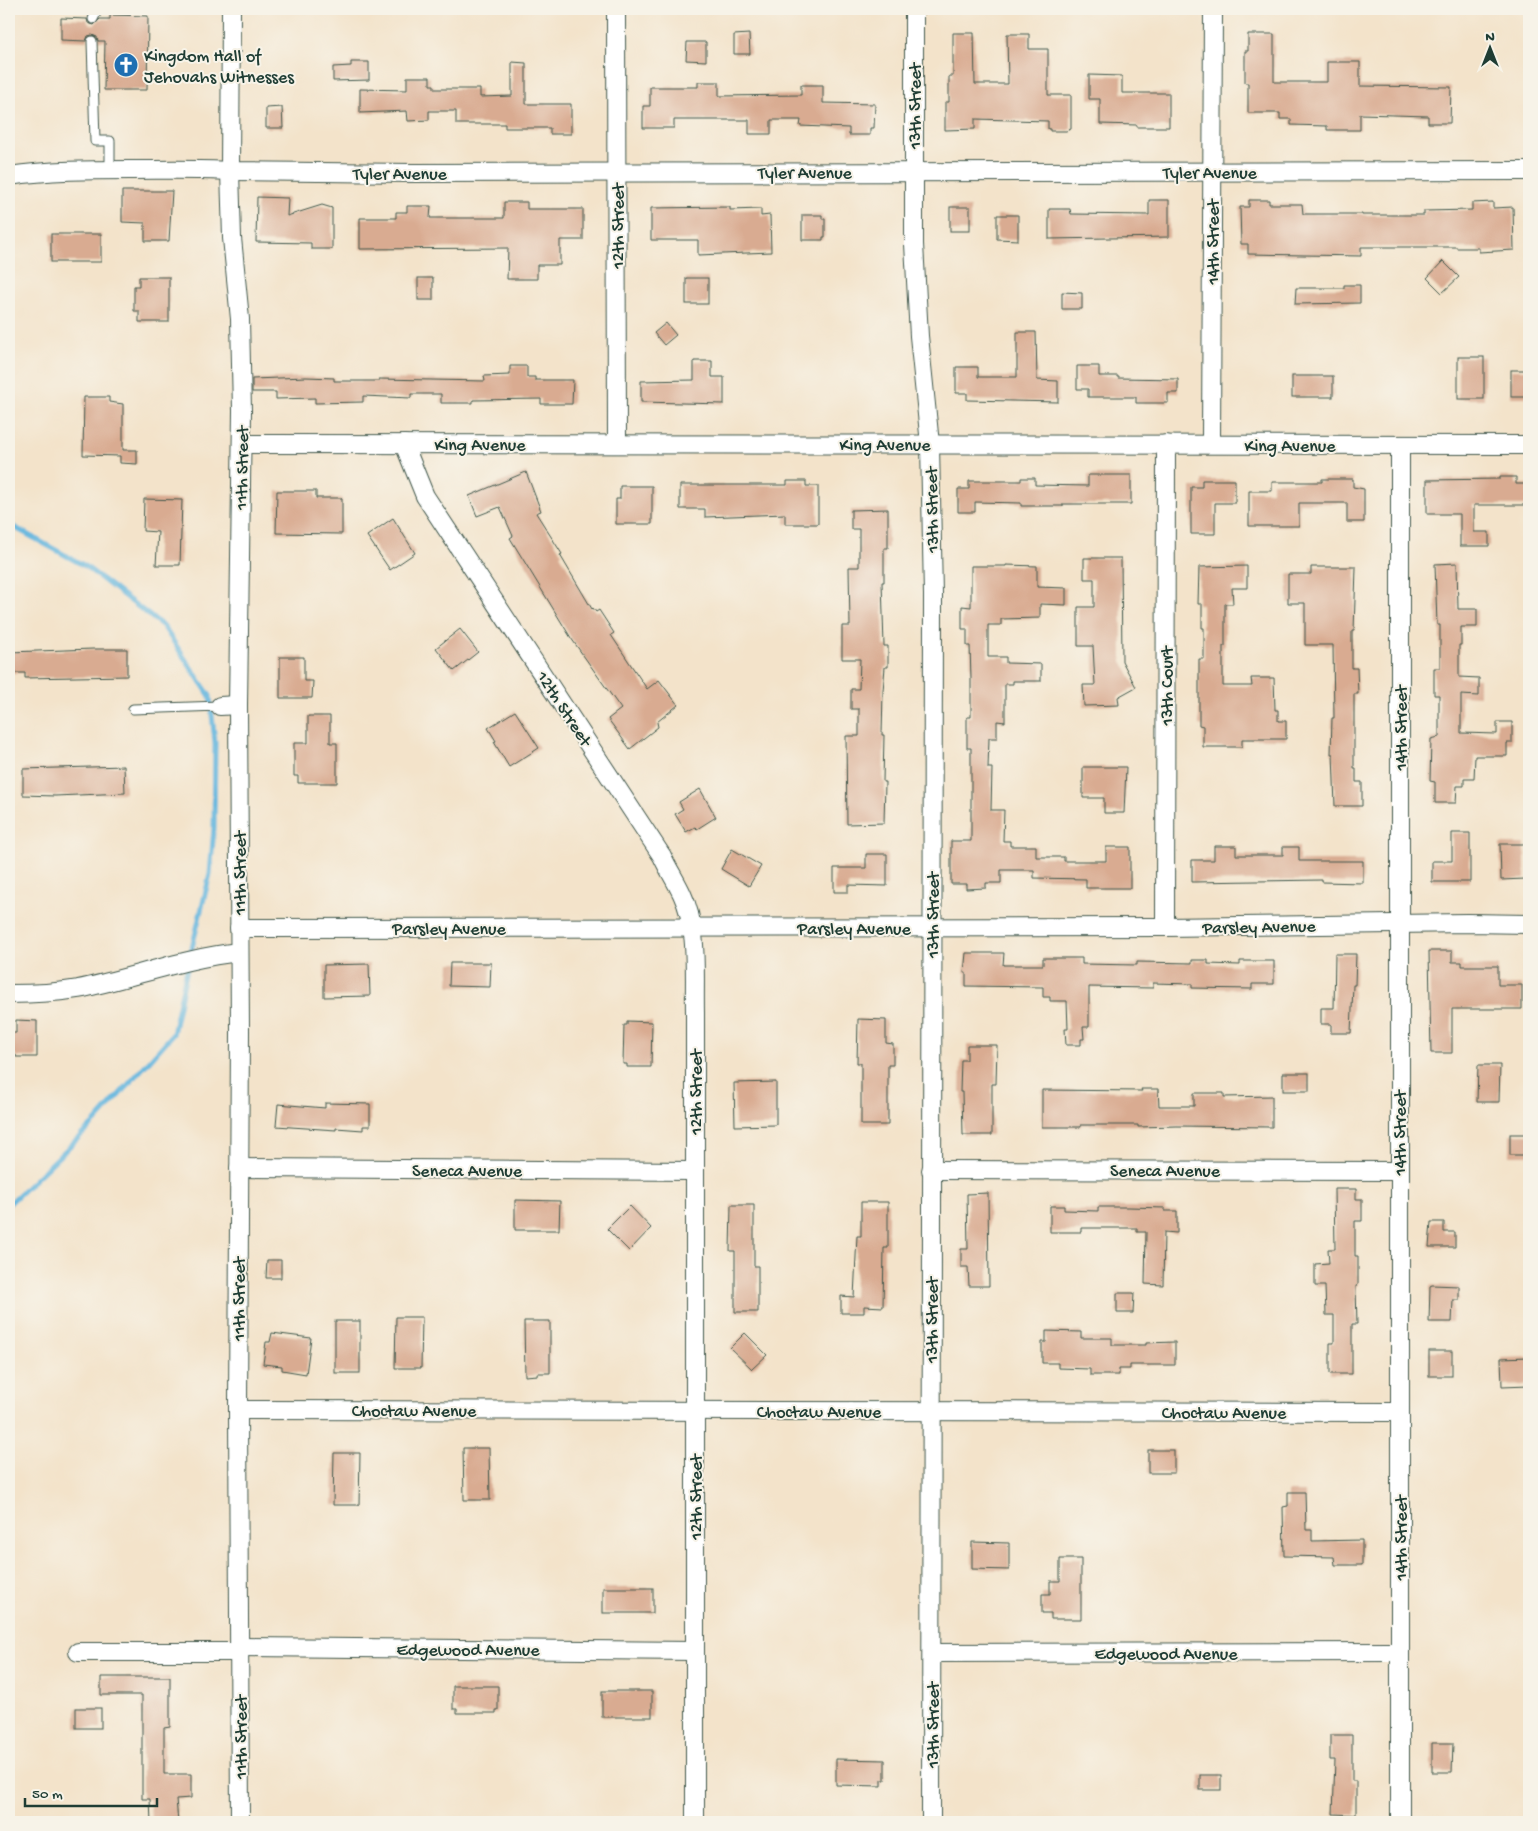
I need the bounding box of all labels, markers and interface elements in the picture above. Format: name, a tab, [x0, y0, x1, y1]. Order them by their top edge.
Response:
north arrow	[1466, 22, 1516, 72]
text: N	[1485, 29, 1495, 46]
place label: Kingdom Hall of Jehovahs Witnesses	[144, 47, 295, 89]
church icon: Kingdom Hall of Jehovahs Witnesses	[113, 52, 139, 78]
street label: 13th Street	[906, 61, 927, 150]
street label: Tyler Avenue	[757, 164, 853, 185]
street label: Tyler Avenue	[1162, 164, 1258, 185]
street label: Tyler Avenue	[352, 165, 448, 186]
street label: 12th Street	[609, 182, 630, 270]
street label: 14th Street	[1204, 198, 1225, 286]
street label: 11th Street	[232, 424, 255, 511]
street label: King Avenue	[434, 436, 526, 457]
street label: King Avenue	[839, 436, 931, 457]
street label: King Avenue	[1244, 437, 1336, 458]
street label: 13th Street	[922, 465, 945, 554]
street label: 13th Court	[1158, 645, 1179, 727]
street label: 12th Street	[530, 667, 596, 752]
street label: 14th Street	[1392, 684, 1413, 772]
street label: 11th Street	[231, 829, 252, 916]
street label: 13th Street	[924, 870, 945, 959]
street label: Parsley Avenue	[1201, 917, 1317, 940]
street label: Parsley Avenue	[391, 920, 506, 941]
street label: Parsley Avenue	[796, 920, 911, 941]
street label: 12th Street	[687, 1048, 708, 1136]
street label: 14th Street	[1391, 1089, 1412, 1177]
street label: Seneca Avenue	[412, 1162, 523, 1183]
street label: Seneca Avenue	[1110, 1162, 1221, 1183]
street label: 11th Street	[230, 1255, 251, 1342]
street label: 13th Street	[923, 1275, 944, 1364]
street label: Choctaw Avenue	[352, 1402, 477, 1423]
street label: Choctaw Avenue	[757, 1403, 882, 1424]
street label: Choctaw Avenue	[1162, 1404, 1287, 1425]
street label: 12th Street	[687, 1453, 708, 1541]
street label: 14th Street	[1392, 1494, 1413, 1582]
street label: Edgewood Avenue	[397, 1641, 540, 1662]
street label: Edgewood Avenue	[1095, 1645, 1238, 1666]
street label: 13th Street	[924, 1680, 945, 1769]
street label: 11th Street	[232, 1693, 253, 1780]
scale bar	[25, 1776, 158, 1808]
text: 50 m	[32, 1786, 63, 1804]

